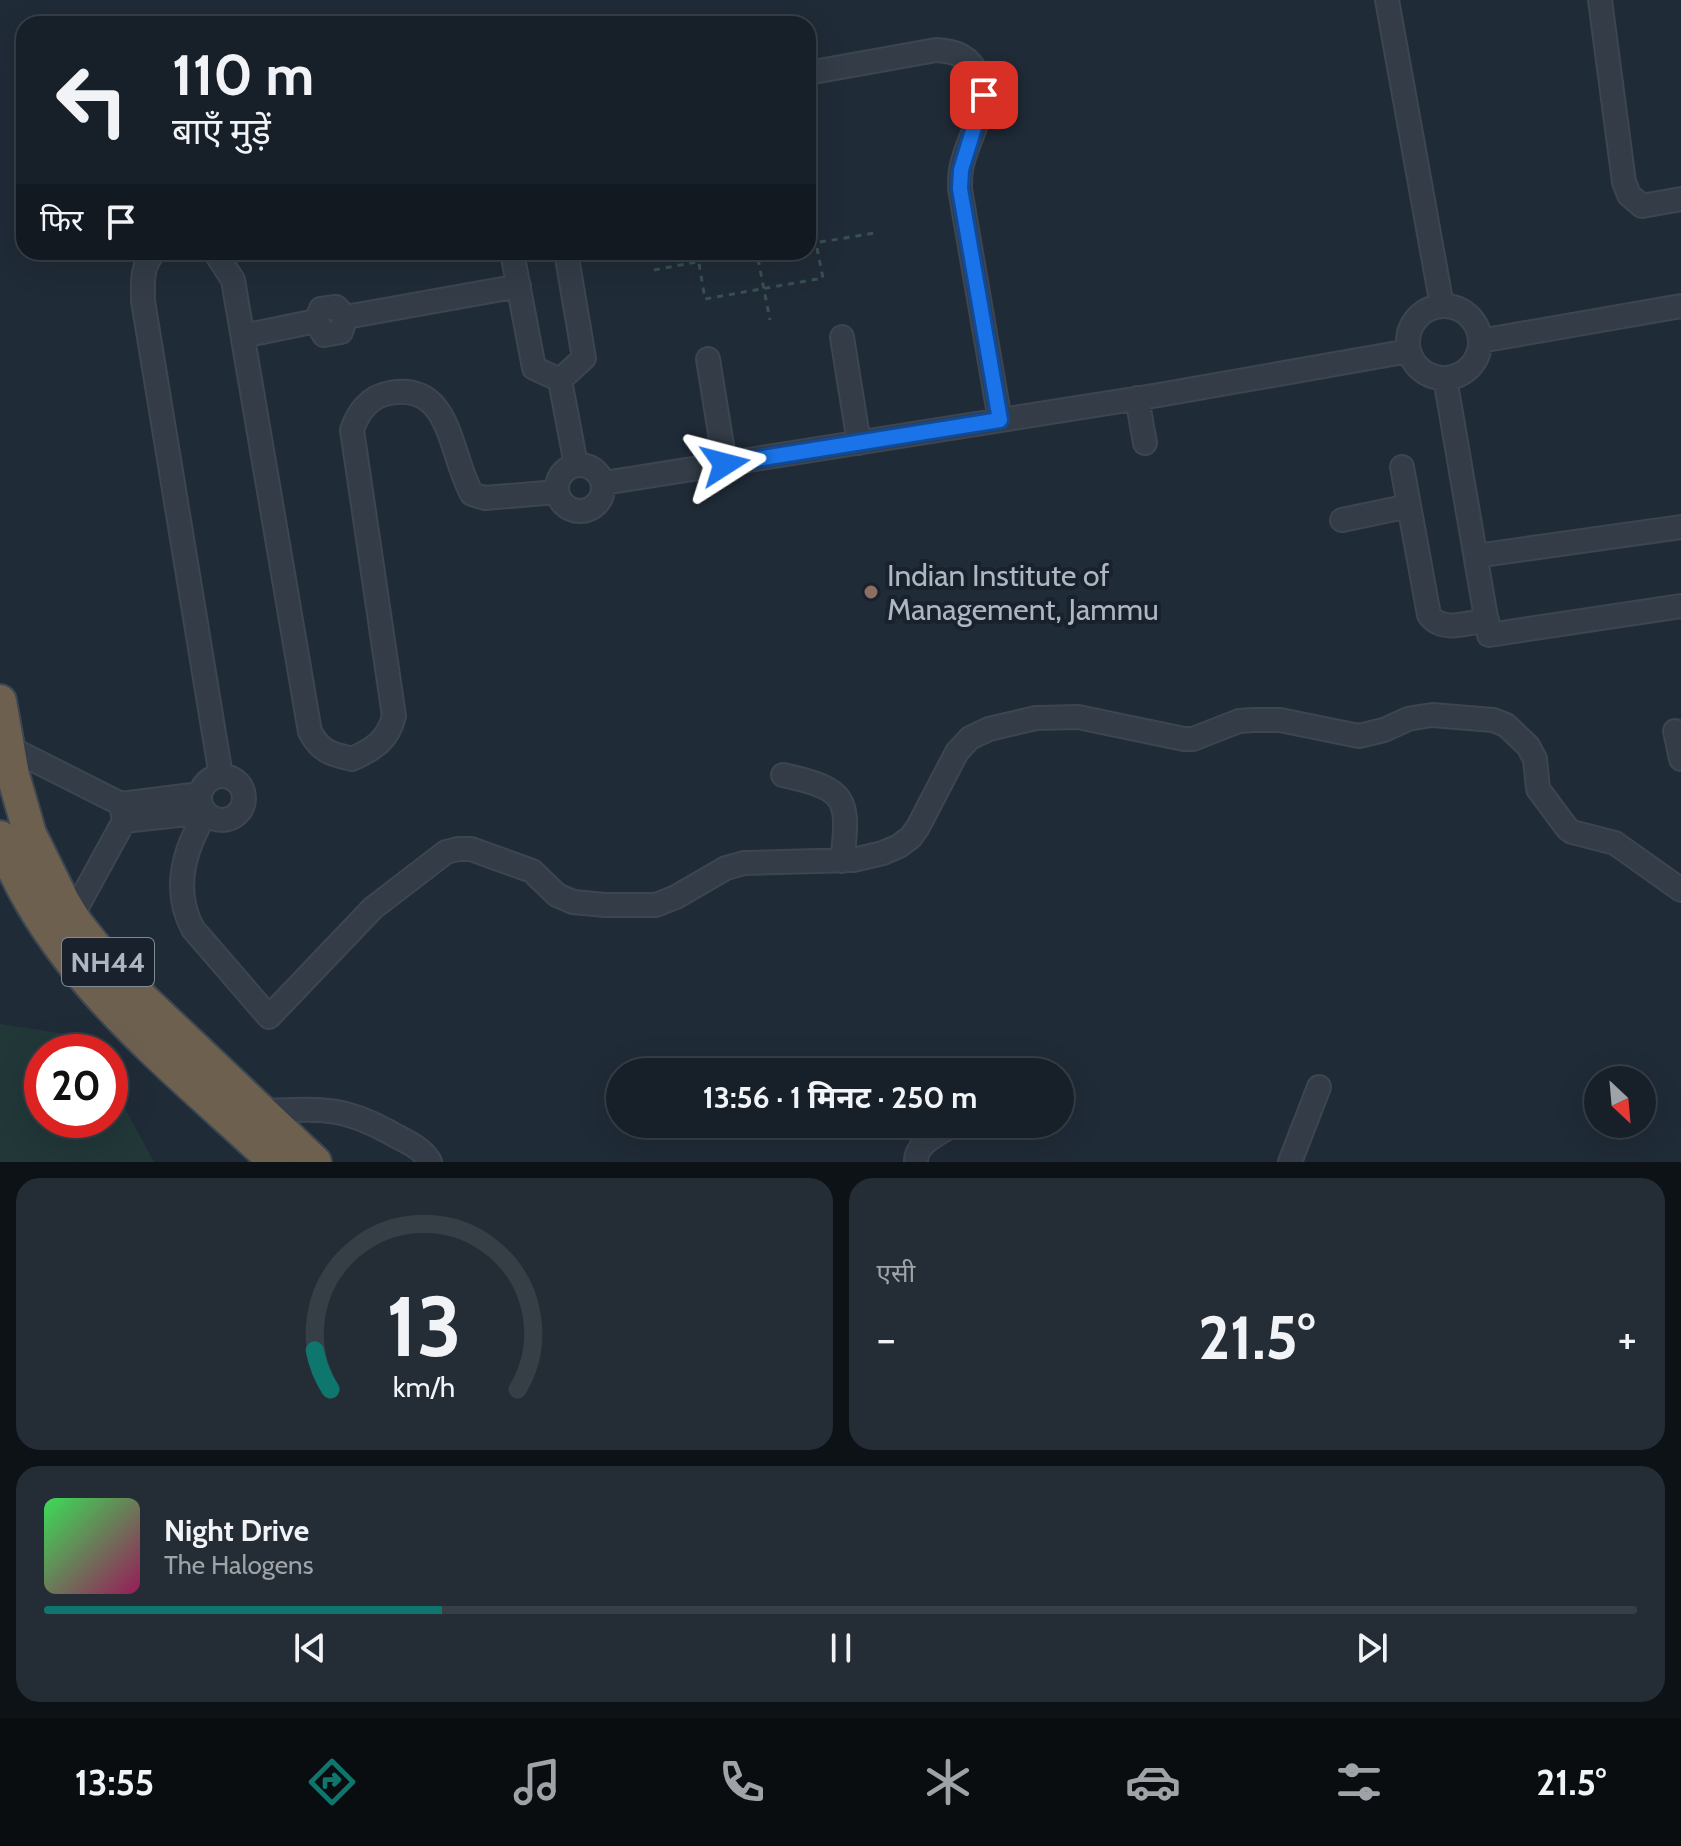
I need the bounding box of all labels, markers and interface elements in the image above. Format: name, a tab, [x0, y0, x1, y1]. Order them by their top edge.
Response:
text: 110 m	[172, 41, 314, 109]
icon: left	[40, 48, 144, 152]
pin	[950, 61, 1018, 129]
icon: arrive	[962, 73, 1006, 117]
text: बाएँ मुड़ें	[172, 109, 271, 153]
icon: arrive	[99, 200, 143, 244]
text: फिर	[40, 202, 83, 239]
position arrow	[683, 422, 767, 506]
place label: Indian Institute of Management, Jammu	[887, 557, 1159, 628]
marker: Indian Institute of Management, Jammu	[862, 583, 880, 601]
road number: NH44	[62, 938, 154, 986]
speed limit sign: 20	[24, 1034, 128, 1138]
north arrow	[1584, 1066, 1656, 1138]
map controls	[1584, 1066, 1656, 1138]
text: 13:56 · 1 मिनट · 250 m	[703, 1079, 977, 1116]
text: एसी	[877, 1257, 915, 1289]
text: 13	[386, 1276, 462, 1377]
text: 21.5°	[1198, 1301, 1315, 1374]
text: −	[877, 1312, 896, 1365]
text: +	[1618, 1312, 1637, 1365]
text: km/h	[393, 1369, 456, 1404]
text: Night Drive	[164, 1512, 309, 1549]
text: The Halogens	[164, 1549, 313, 1581]
icon: previous	[288, 1626, 332, 1670]
icon: pause	[819, 1626, 863, 1670]
icon: next	[1350, 1626, 1394, 1670]
icon: directions	[304, 1754, 360, 1810]
icon: music	[509, 1754, 565, 1810]
icon: phone	[714, 1754, 770, 1810]
icon: climate	[920, 1754, 976, 1810]
icon: car	[1125, 1754, 1181, 1810]
icon: filters	[1331, 1754, 1387, 1810]
text: 13:55	[75, 1760, 154, 1804]
text: 21.5°	[1536, 1760, 1606, 1804]

